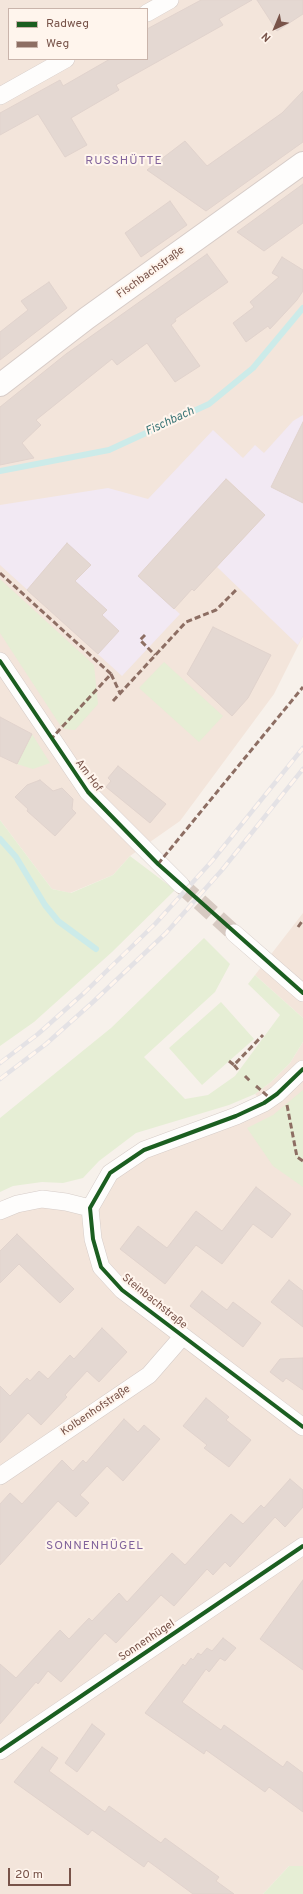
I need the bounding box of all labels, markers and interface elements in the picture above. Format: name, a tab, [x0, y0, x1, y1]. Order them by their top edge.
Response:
legend	[8, 8, 148, 60]
north arrow	[255, 8, 295, 48]
text: Radweg	[46, 16, 89, 32]
text: N	[259, 29, 274, 44]
text: Weg	[46, 36, 69, 52]
district label: RUSSHÜTTE	[85, 155, 163, 169]
street label: Fischbachstraße	[115, 244, 187, 302]
water label: Fischbach	[143, 404, 197, 440]
street label: Am Hof	[72, 757, 104, 795]
street label: Steinbachstraße	[119, 1272, 189, 1332]
street label: Kolbenhofstraße	[59, 1383, 133, 1439]
district label: SONNENHÜGEL	[46, 1540, 144, 1554]
street label: Sonnenhügel	[116, 1617, 178, 1665]
scale bar	[10, 1860, 73, 1886]
text: 20 m	[15, 1867, 43, 1883]

